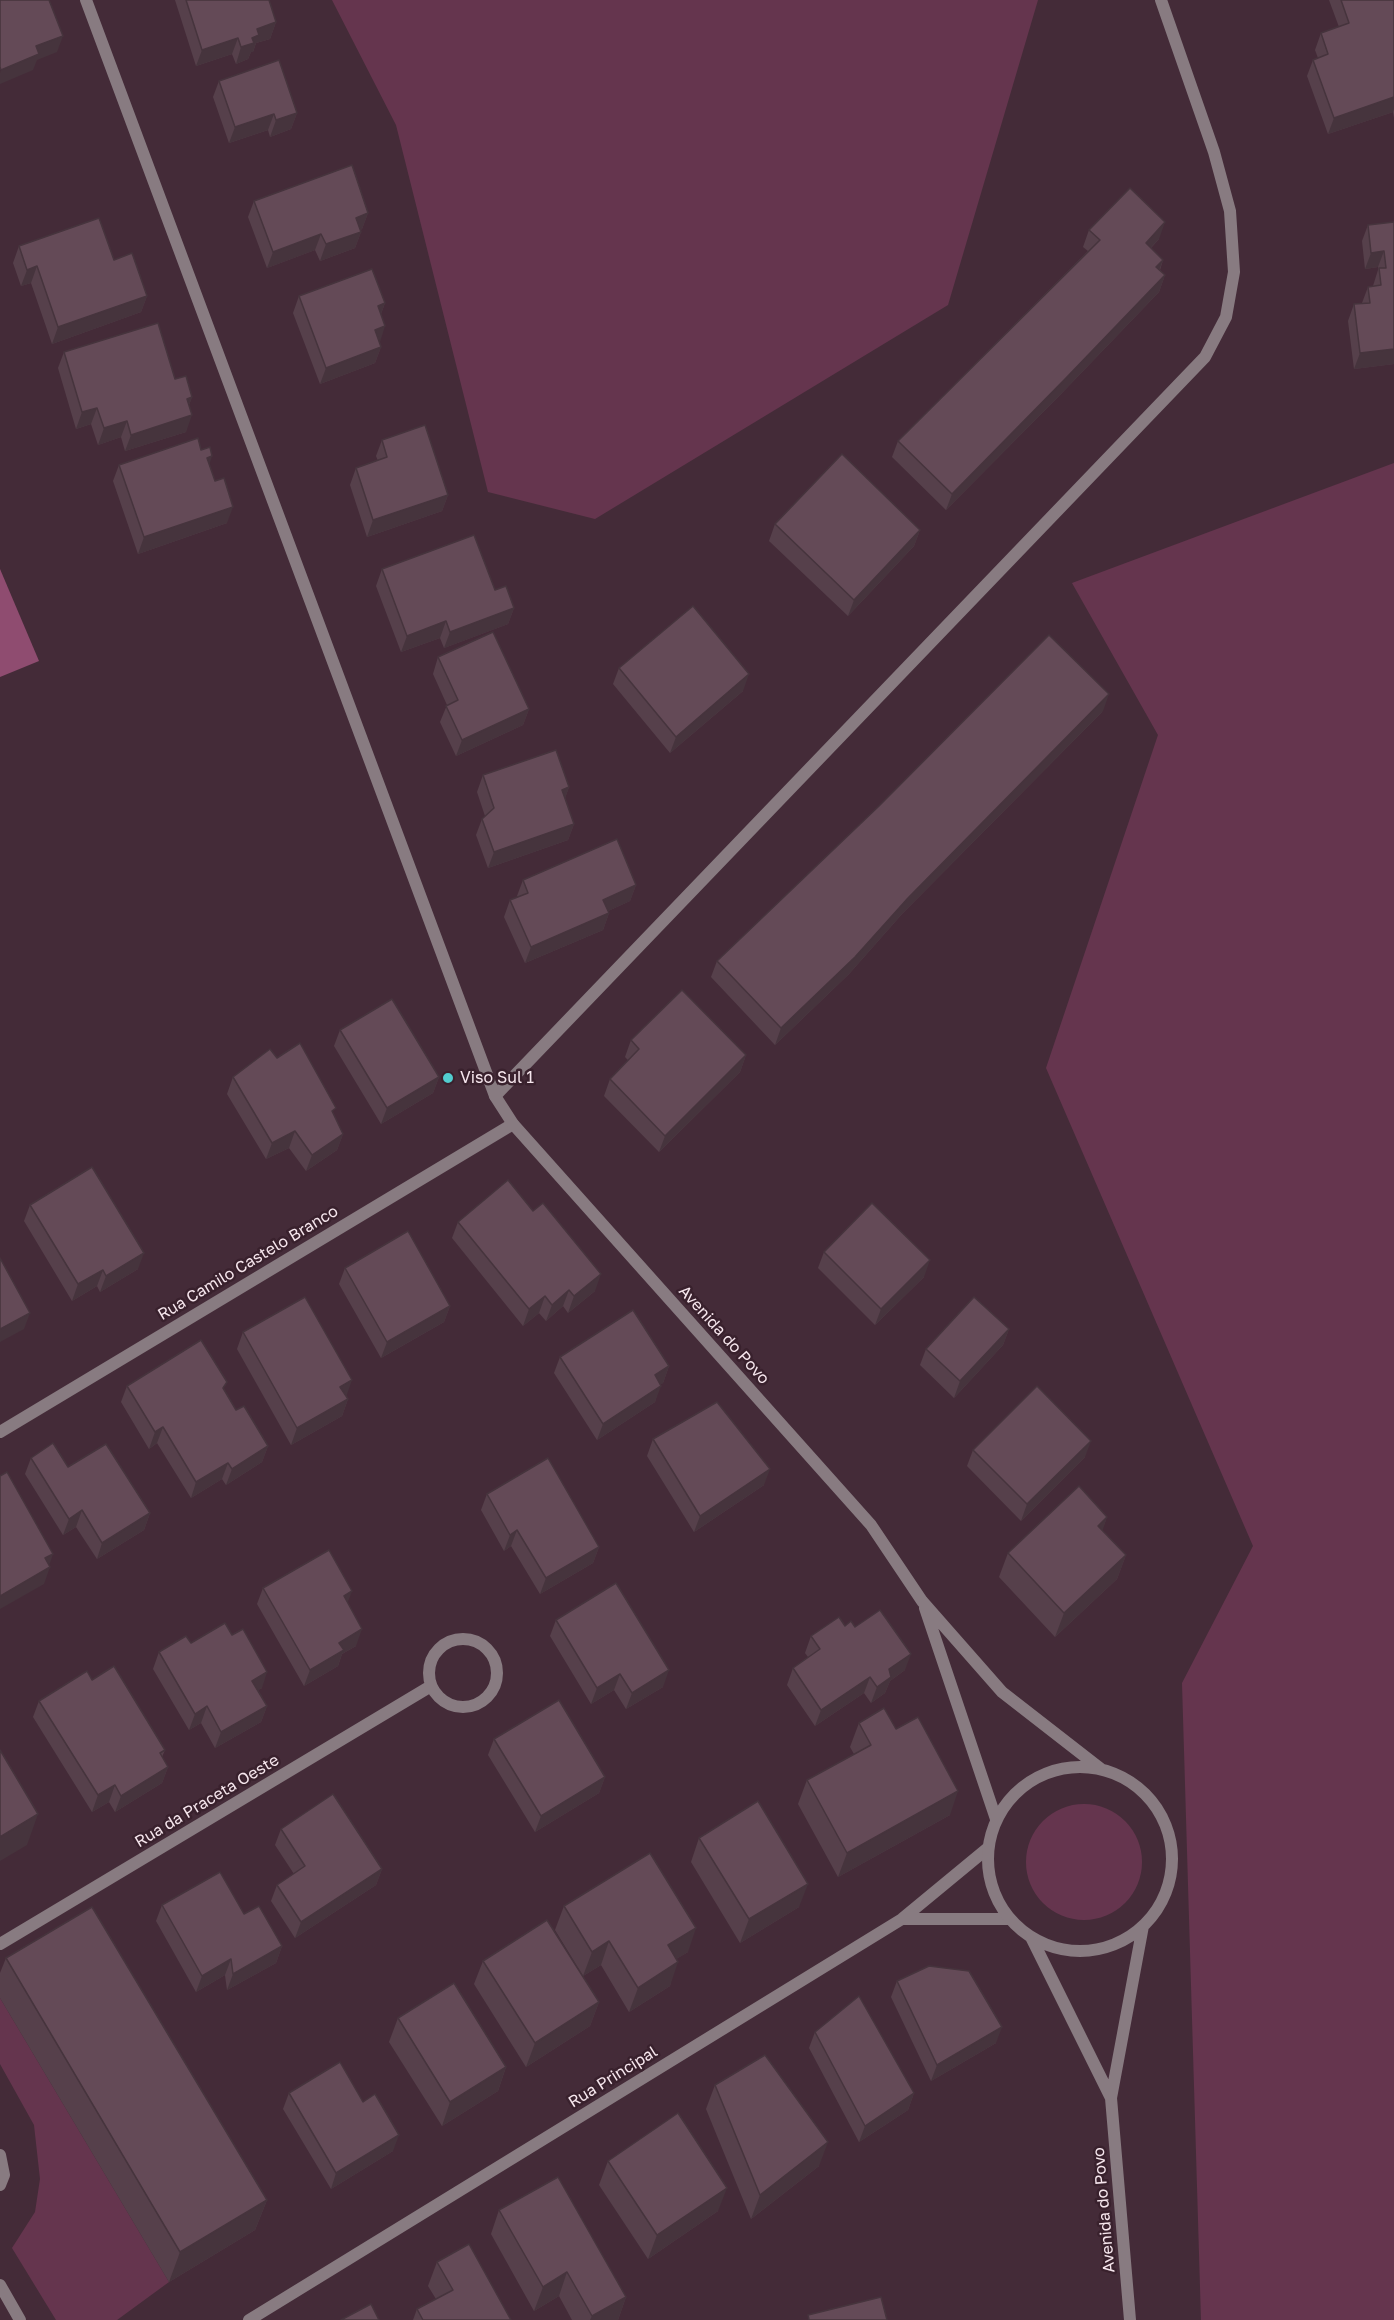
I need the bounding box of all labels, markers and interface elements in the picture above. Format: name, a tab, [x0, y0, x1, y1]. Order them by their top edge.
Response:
place label: Viso Sul 1	[460, 1068, 534, 1088]
marker: Viso Sul 1	[441, 1071, 455, 1085]
street label: Rua Camilo Castelo Branco	[154, 1202, 342, 1324]
street label: Avenida do Povo	[675, 1282, 773, 1388]
street label: Rua da Praceta Oeste	[132, 1750, 282, 1852]
street label: Rua Principal	[565, 2042, 661, 2112]
street label: Avenida do Povo	[1089, 2146, 1119, 2274]

